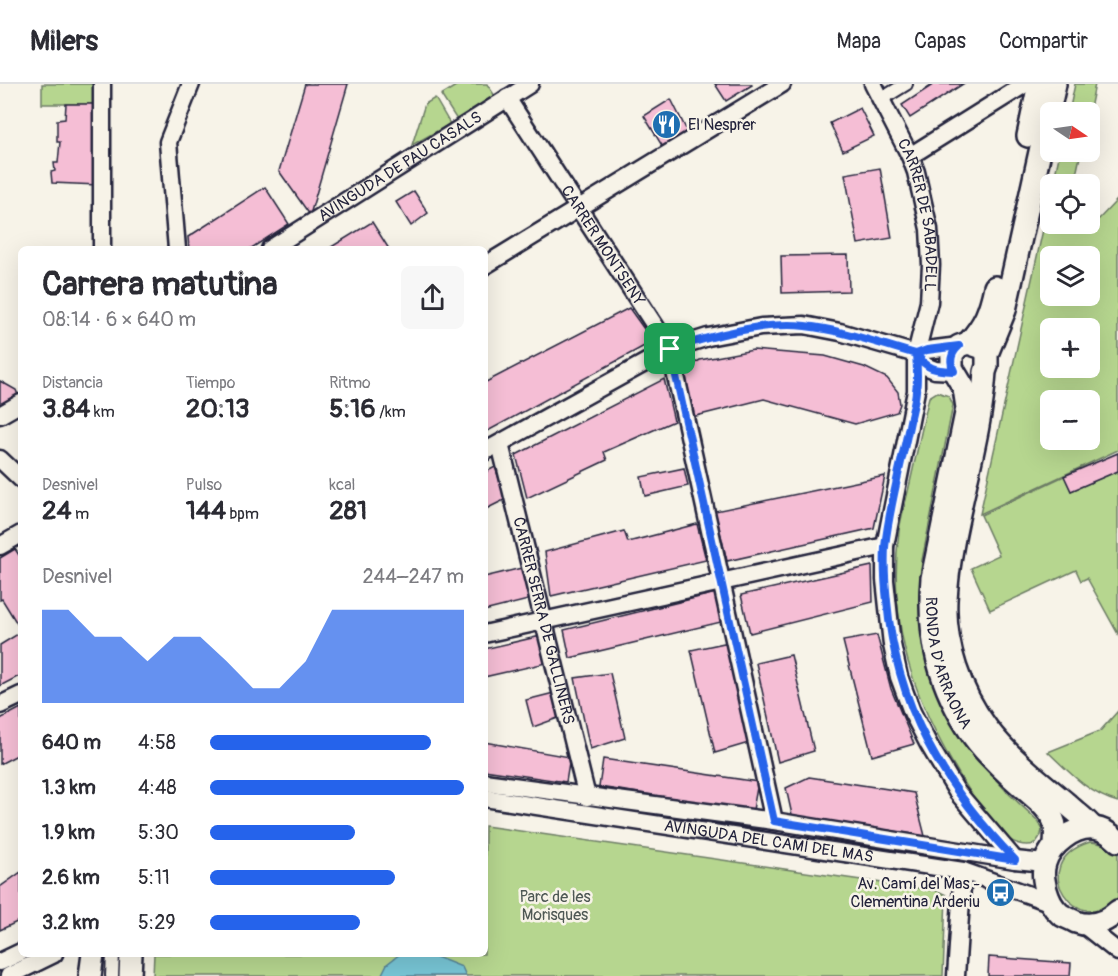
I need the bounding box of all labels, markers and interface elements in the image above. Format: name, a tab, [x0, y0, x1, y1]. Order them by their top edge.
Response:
text: Milers	[30, 24, 98, 59]
text: Mapa	[837, 28, 881, 55]
text: Capas	[914, 28, 966, 55]
text: Compartir	[999, 28, 1088, 55]
north arrow	[1040, 102, 1100, 162]
map controls	[1040, 102, 1100, 450]
street label: AVINGUDA DE PAU CASALS	[314, 107, 486, 226]
restaurant icon: El Nesprer	[651, 109, 683, 141]
place label: El Nesprer	[688, 115, 756, 135]
street label: CARRER DE SABADELL	[893, 135, 941, 292]
button: locate	[1040, 174, 1100, 234]
street label: CARRER MONTSENY	[557, 182, 649, 310]
button: layers	[1040, 246, 1100, 306]
text: Carrera matutina	[42, 264, 278, 305]
button: share	[401, 266, 464, 329]
text: 08:14 · 6 × 640 m	[42, 307, 196, 332]
button: +	[1040, 318, 1100, 378]
pin	[644, 323, 695, 374]
icon: arrive	[653, 332, 686, 365]
text: Distancia	[42, 373, 103, 393]
text: Tiempo	[186, 373, 235, 393]
text: Ritmo	[329, 373, 371, 393]
button: −	[1040, 390, 1100, 450]
text: 3.84	[42, 393, 90, 425]
text: 20:13	[186, 393, 250, 425]
text: 5:16	[329, 393, 376, 425]
text: km	[90, 402, 115, 422]
text: /km	[376, 402, 406, 422]
text: Desnivel	[42, 475, 98, 495]
text: Pulso	[186, 475, 222, 495]
text: kcal	[329, 475, 355, 495]
text: 24	[42, 495, 72, 527]
text: 144	[186, 495, 226, 527]
text: 281	[329, 495, 367, 527]
text: m	[72, 504, 89, 524]
text: bpm	[226, 504, 259, 524]
street label: CARRER SERRA DE GALLINERS	[508, 515, 579, 727]
text: Desnivel	[42, 564, 112, 589]
text: 244–247 m	[362, 564, 464, 589]
street label: RONDA D'ARRAONA	[921, 597, 976, 733]
text: 640 m	[42, 730, 101, 755]
text: 4:58	[138, 730, 176, 755]
text: 1.3 km	[42, 775, 96, 800]
text: 4:48	[138, 775, 177, 800]
street label: AVINGUDA DEL CAMÍ DEL MAS	[663, 816, 875, 867]
text: 1.9 km	[42, 820, 95, 845]
text: 5:30	[138, 820, 179, 845]
text: 2.6 km	[42, 865, 100, 890]
text: 5:11	[138, 865, 170, 890]
place label: Av. Camí del Mas - Clementina Arderiu	[851, 874, 980, 912]
bus stop icon: Av. Camí del Mas - Clementina Arderiu	[985, 877, 1017, 909]
park label: Parc de les Morisques	[519, 887, 591, 925]
text: 3.2 km	[42, 910, 99, 935]
text: 5:29	[138, 910, 176, 935]

